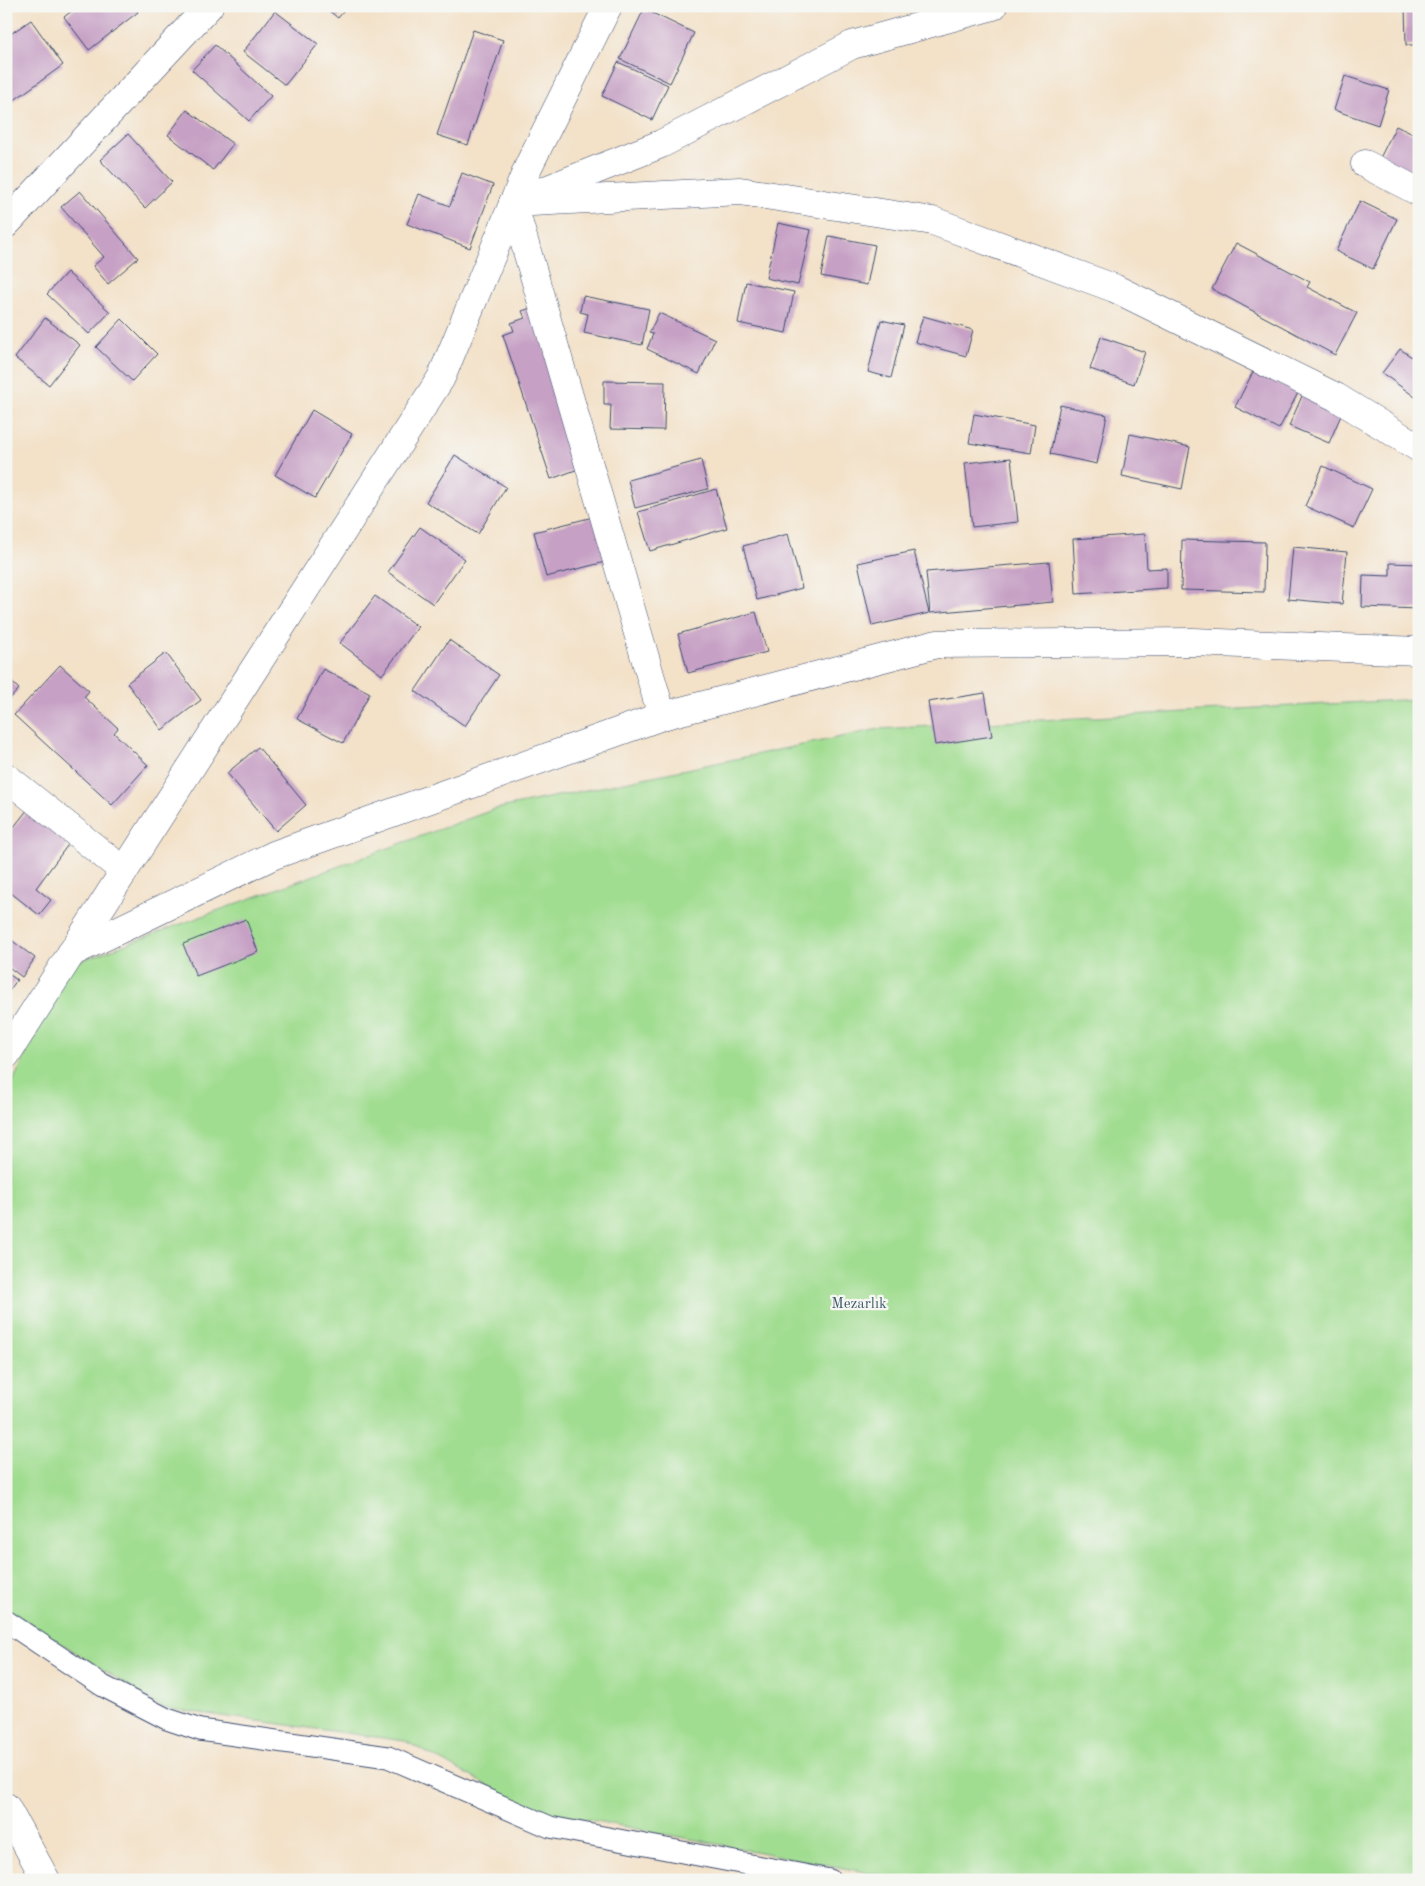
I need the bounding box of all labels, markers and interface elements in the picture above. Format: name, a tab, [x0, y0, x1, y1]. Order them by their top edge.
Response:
park label: Mezarlık	[831, 1297, 887, 1312]

